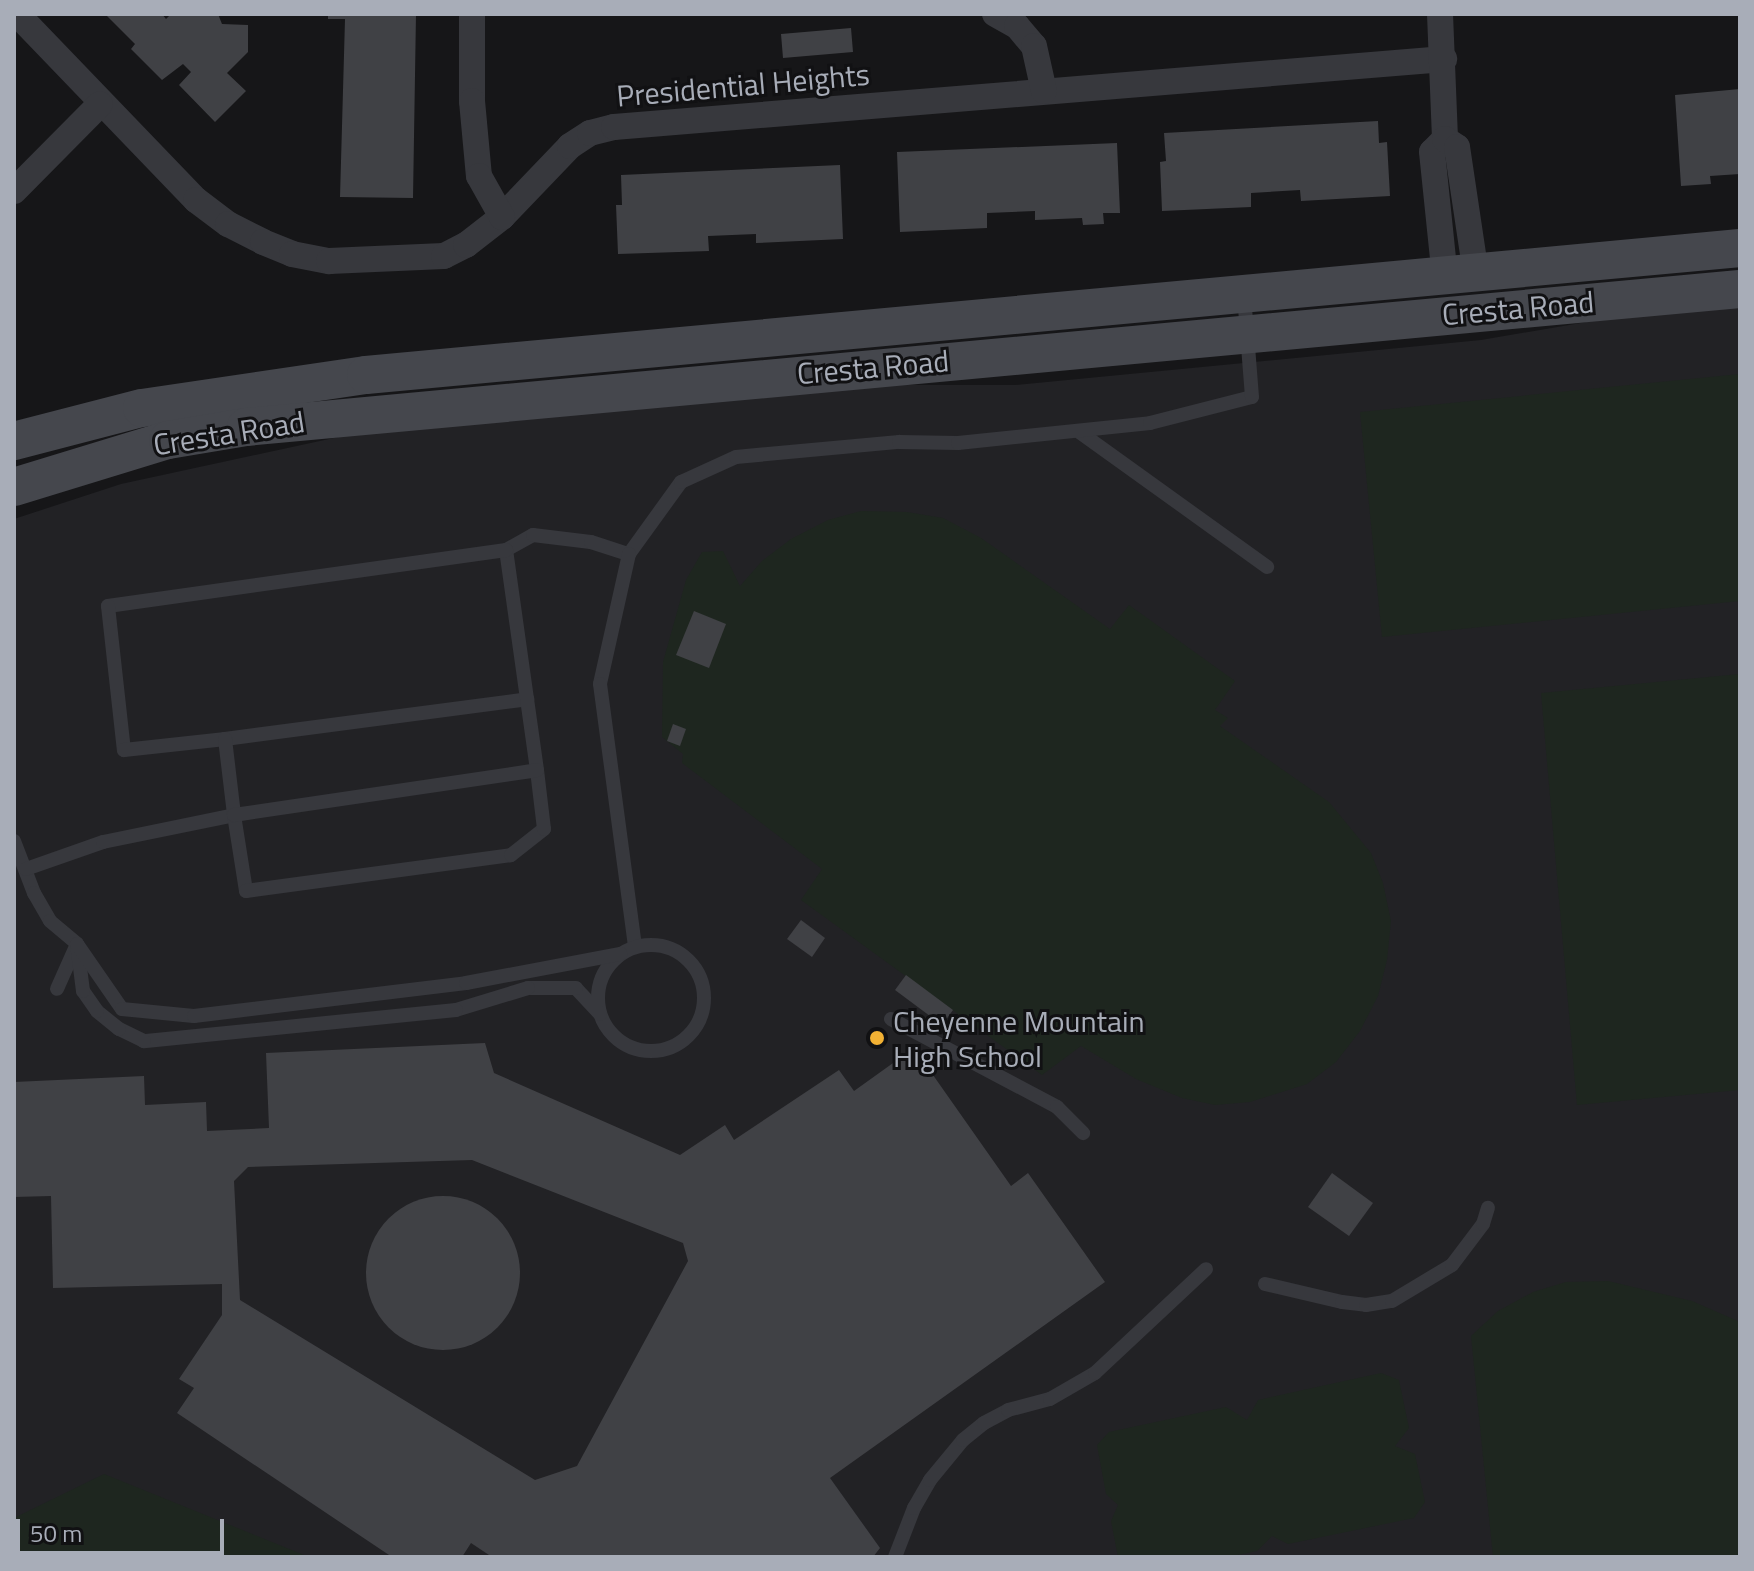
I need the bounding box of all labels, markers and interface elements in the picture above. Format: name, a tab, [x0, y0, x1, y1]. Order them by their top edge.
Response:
street label: Presidential Heights	[615, 56, 871, 114]
street label: Cresta Road	[1440, 283, 1596, 333]
street label: Cresta Road	[795, 342, 951, 392]
street label: Cresta Road	[151, 403, 307, 463]
place label: Cheyenne Mountain High School	[893, 1003, 1145, 1074]
marker: Cheyenne Mountain High School	[868, 1029, 886, 1047]
scale bar	[20, 1503, 228, 1553]
text: 50 m	[30, 1515, 82, 1551]

